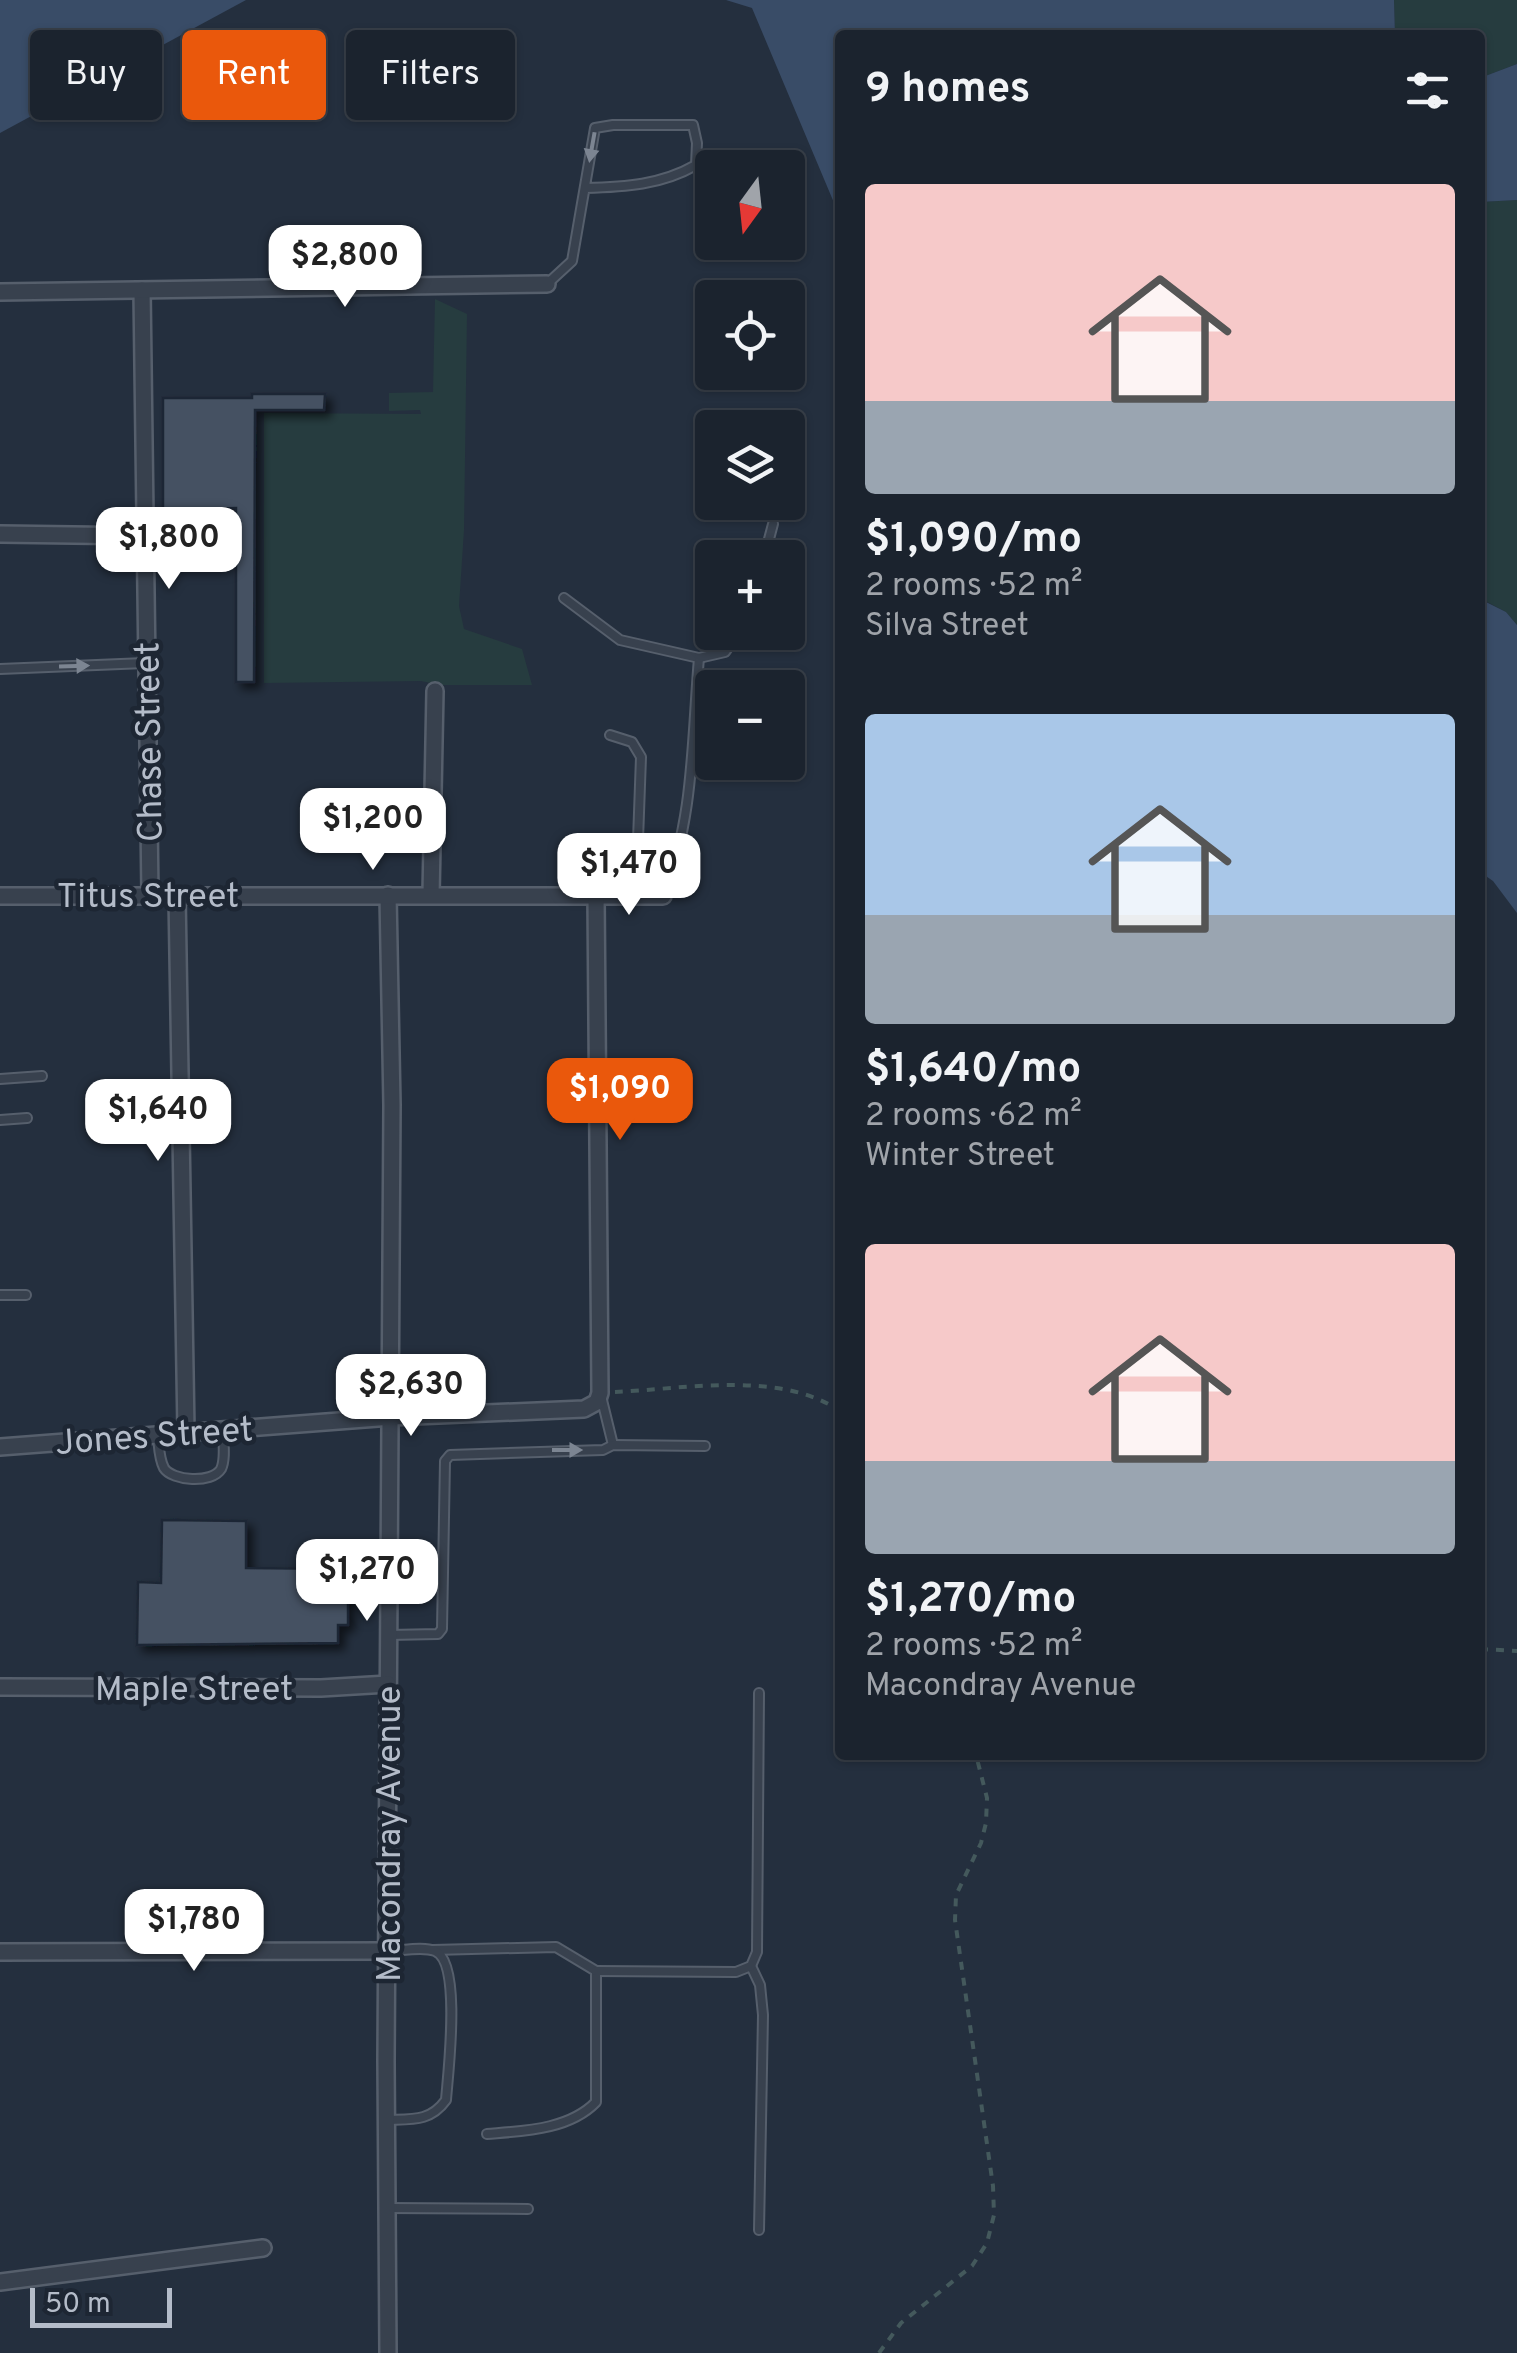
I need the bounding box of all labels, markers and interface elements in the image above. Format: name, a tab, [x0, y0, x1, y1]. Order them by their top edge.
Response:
chip: Buy	[30, 30, 162, 120]
chip: Rent	[182, 30, 326, 120]
chip: Filters	[346, 30, 515, 120]
icon: filters	[1400, 63, 1455, 118]
text: 9 homes	[865, 64, 1030, 117]
one-way arrow	[583, 132, 599, 163]
north arrow	[695, 150, 805, 260]
map controls	[695, 150, 805, 780]
pin: $2,800	[264, 225, 426, 310]
text: $2,800	[291, 237, 399, 277]
icon: home	[1070, 249, 1250, 429]
button: locate	[695, 280, 805, 390]
button: layers	[695, 410, 805, 520]
pin: $1,800	[88, 507, 250, 592]
text: $1,090/mo	[865, 514, 1082, 567]
text: $1,800	[118, 519, 220, 559]
button: +	[695, 540, 805, 650]
text: 2 rooms · 52 m²	[865, 567, 1082, 607]
text: Silva Street	[865, 607, 1029, 647]
street label: Chase Street	[127, 641, 175, 843]
one-way arrow	[58, 657, 90, 673]
button: −	[695, 670, 805, 780]
icon: home	[1070, 779, 1250, 959]
pin: $1,200	[292, 788, 454, 873]
text: $1,200	[322, 800, 424, 840]
pin: $1,470	[548, 833, 710, 918]
text: $1,470	[579, 845, 679, 885]
street label: Titus Street	[57, 876, 239, 920]
text: $1,640/mo	[865, 1044, 1081, 1097]
pin: $1,090	[539, 1058, 701, 1143]
text: $1,090	[569, 1070, 671, 1110]
pin: $1,640	[77, 1079, 239, 1164]
text: $1,640	[107, 1091, 209, 1131]
text: 2 rooms · 62 m²	[865, 1097, 1082, 1137]
text: Winter Street	[865, 1137, 1055, 1177]
icon: home	[1070, 1309, 1250, 1489]
pin: $2,630	[330, 1354, 492, 1439]
text: $2,630	[358, 1366, 464, 1406]
street label: Jones Street	[54, 1409, 255, 1467]
one-way arrow	[551, 1442, 583, 1458]
pin: $1,270	[286, 1539, 448, 1624]
text: $1,270	[318, 1551, 416, 1591]
text: $1,270/mo	[865, 1574, 1076, 1627]
text: 2 rooms · 52 m²	[865, 1627, 1082, 1667]
text: Macondray Avenue	[865, 1667, 1136, 1707]
street label: Maple Street	[95, 1669, 293, 1713]
street label: Macondray Avenue	[369, 1686, 413, 1982]
pin: $1,780	[113, 1889, 275, 1974]
text: $1,780	[147, 1901, 241, 1941]
scale bar	[30, 2283, 172, 2328]
text: 50 m	[45, 2287, 111, 2323]

